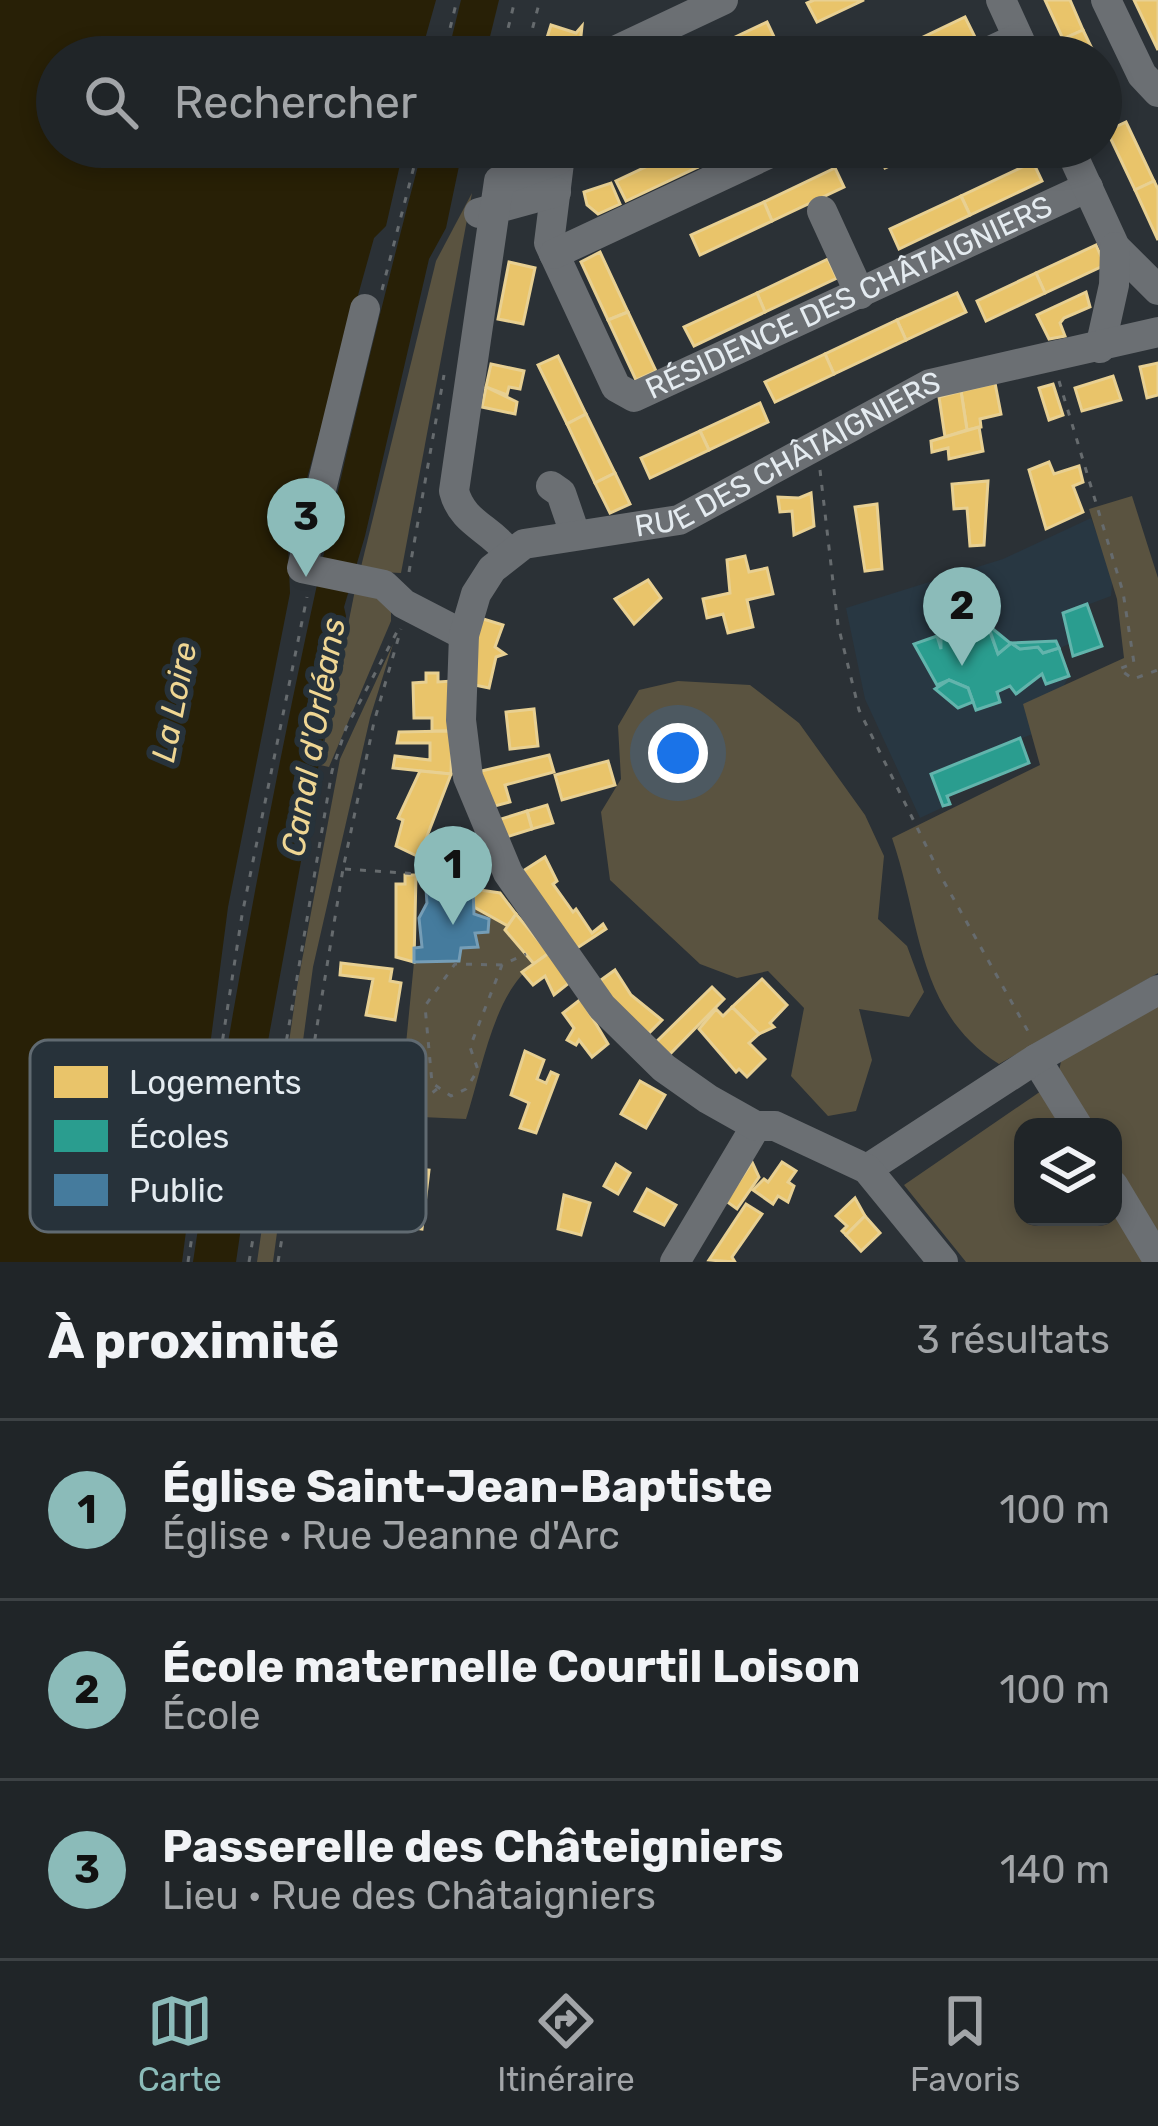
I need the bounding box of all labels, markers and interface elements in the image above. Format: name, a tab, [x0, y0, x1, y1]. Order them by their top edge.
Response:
search box	[36, 36, 1122, 168]
icon: search	[78, 69, 144, 135]
text: Rechercher	[174, 76, 417, 129]
street label: RÉSIDENCE DES CHÂTAIGNIERS	[640, 188, 1058, 407]
street label: RUE DES CHÂTAIGNIERS	[632, 364, 944, 545]
pin: 3	[267, 478, 345, 577]
pin: 2	[923, 567, 1001, 666]
water label: Canal d'Orléans	[273, 615, 353, 859]
water label: La Loire	[143, 639, 205, 765]
your location	[648, 723, 708, 783]
pin: 1	[414, 826, 492, 925]
legend	[30, 1040, 426, 1232]
text: Logements	[129, 1063, 302, 1102]
text: Écoles	[129, 1117, 229, 1156]
map controls	[1014, 1118, 1122, 1226]
button: layers	[1014, 1118, 1122, 1226]
text: Public	[129, 1171, 224, 1210]
text: À proximité	[48, 1310, 339, 1371]
text: 3 résultats	[916, 1317, 1110, 1363]
text: Église Saint-Jean-Baptiste	[162, 1460, 773, 1513]
text: 1	[77, 1487, 97, 1533]
text: 100 m	[1000, 1487, 1110, 1533]
text: Église · Rue Jeanne d'Arc	[162, 1513, 620, 1559]
text: École maternelle Courtil Loison	[162, 1640, 860, 1693]
text: 2	[74, 1667, 100, 1713]
text: 100 m	[1000, 1667, 1110, 1713]
text: École	[162, 1693, 261, 1739]
text: Passerelle des Châteigniers	[162, 1820, 784, 1873]
text: 3	[74, 1847, 100, 1893]
text: 140 m	[1000, 1847, 1110, 1893]
text: Lieu · Rue des Châtaigniers	[162, 1873, 656, 1919]
tab: Carte	[138, 1988, 222, 2099]
tab: Itinéraire	[497, 1988, 635, 2099]
tab: Favoris	[910, 1988, 1020, 2099]

